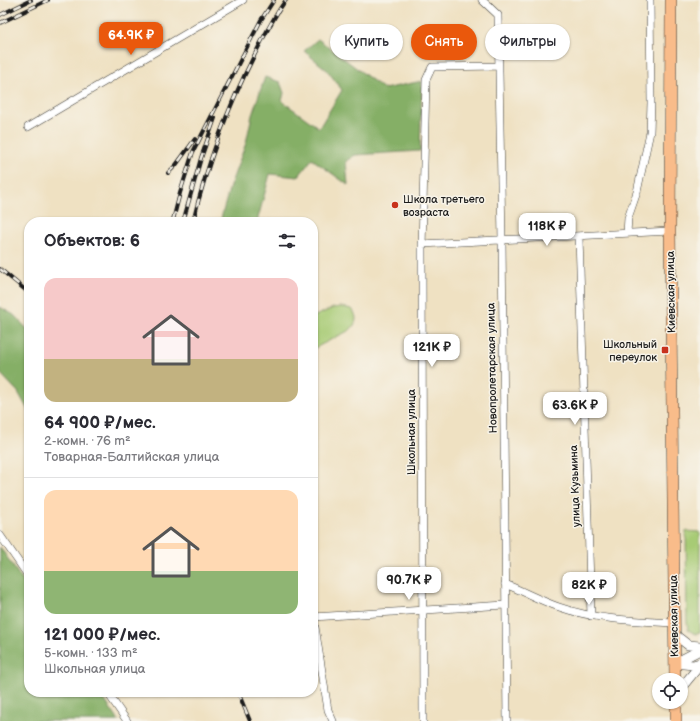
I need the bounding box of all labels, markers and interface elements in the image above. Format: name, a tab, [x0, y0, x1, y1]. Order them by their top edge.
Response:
pin: 64.9K ₽	[94, 22, 168, 56]
chip: Купить	[330, 24, 403, 60]
chip: Снять	[411, 24, 477, 60]
chip: Фильтры	[485, 24, 570, 60]
text: 64.9K ₽	[108, 27, 154, 43]
place label: Школа третьего возраста	[403, 193, 485, 219]
marker: Школа третьего возраста	[390, 200, 400, 210]
pin: 118K ₽	[514, 213, 580, 247]
text: 118K ₽	[528, 218, 566, 234]
icon: filters	[276, 230, 298, 252]
text: Объектов: 6	[44, 231, 140, 251]
street label: Киевская улица	[664, 250, 678, 333]
street label: Новопролетарская улица	[484, 302, 500, 433]
icon: home	[135, 304, 207, 376]
pin: 121K ₽	[399, 334, 465, 368]
place label: Школьный переулок	[603, 338, 657, 364]
text: 121K ₽	[413, 339, 451, 355]
marker: Школьный переулок	[660, 345, 670, 355]
street label: Школьная улица	[405, 389, 418, 475]
pin: 63.6K ₽	[538, 392, 612, 426]
text: 63.6K ₽	[552, 397, 598, 413]
text: 64 900 ₽/мес.	[44, 413, 156, 433]
text: 2-комн. · 76 m²	[44, 433, 131, 449]
street label: улица Кузьмина	[567, 444, 583, 527]
text: Товарная-Балтийская улица	[44, 449, 219, 465]
icon: home	[135, 516, 207, 588]
pin: 90.7K ₽	[372, 567, 446, 601]
text: 90.7K ₽	[386, 572, 432, 588]
pin: 82K ₽	[561, 572, 617, 606]
street label: Киевская улица	[667, 574, 681, 657]
text: 82K ₽	[571, 577, 607, 593]
text: 121 000 ₽/мес.	[44, 625, 160, 645]
text: 5-комн. · 133 m²	[44, 645, 138, 661]
text: Школьная улица	[44, 661, 146, 677]
map controls	[652, 673, 688, 709]
button: locate	[652, 673, 688, 709]

